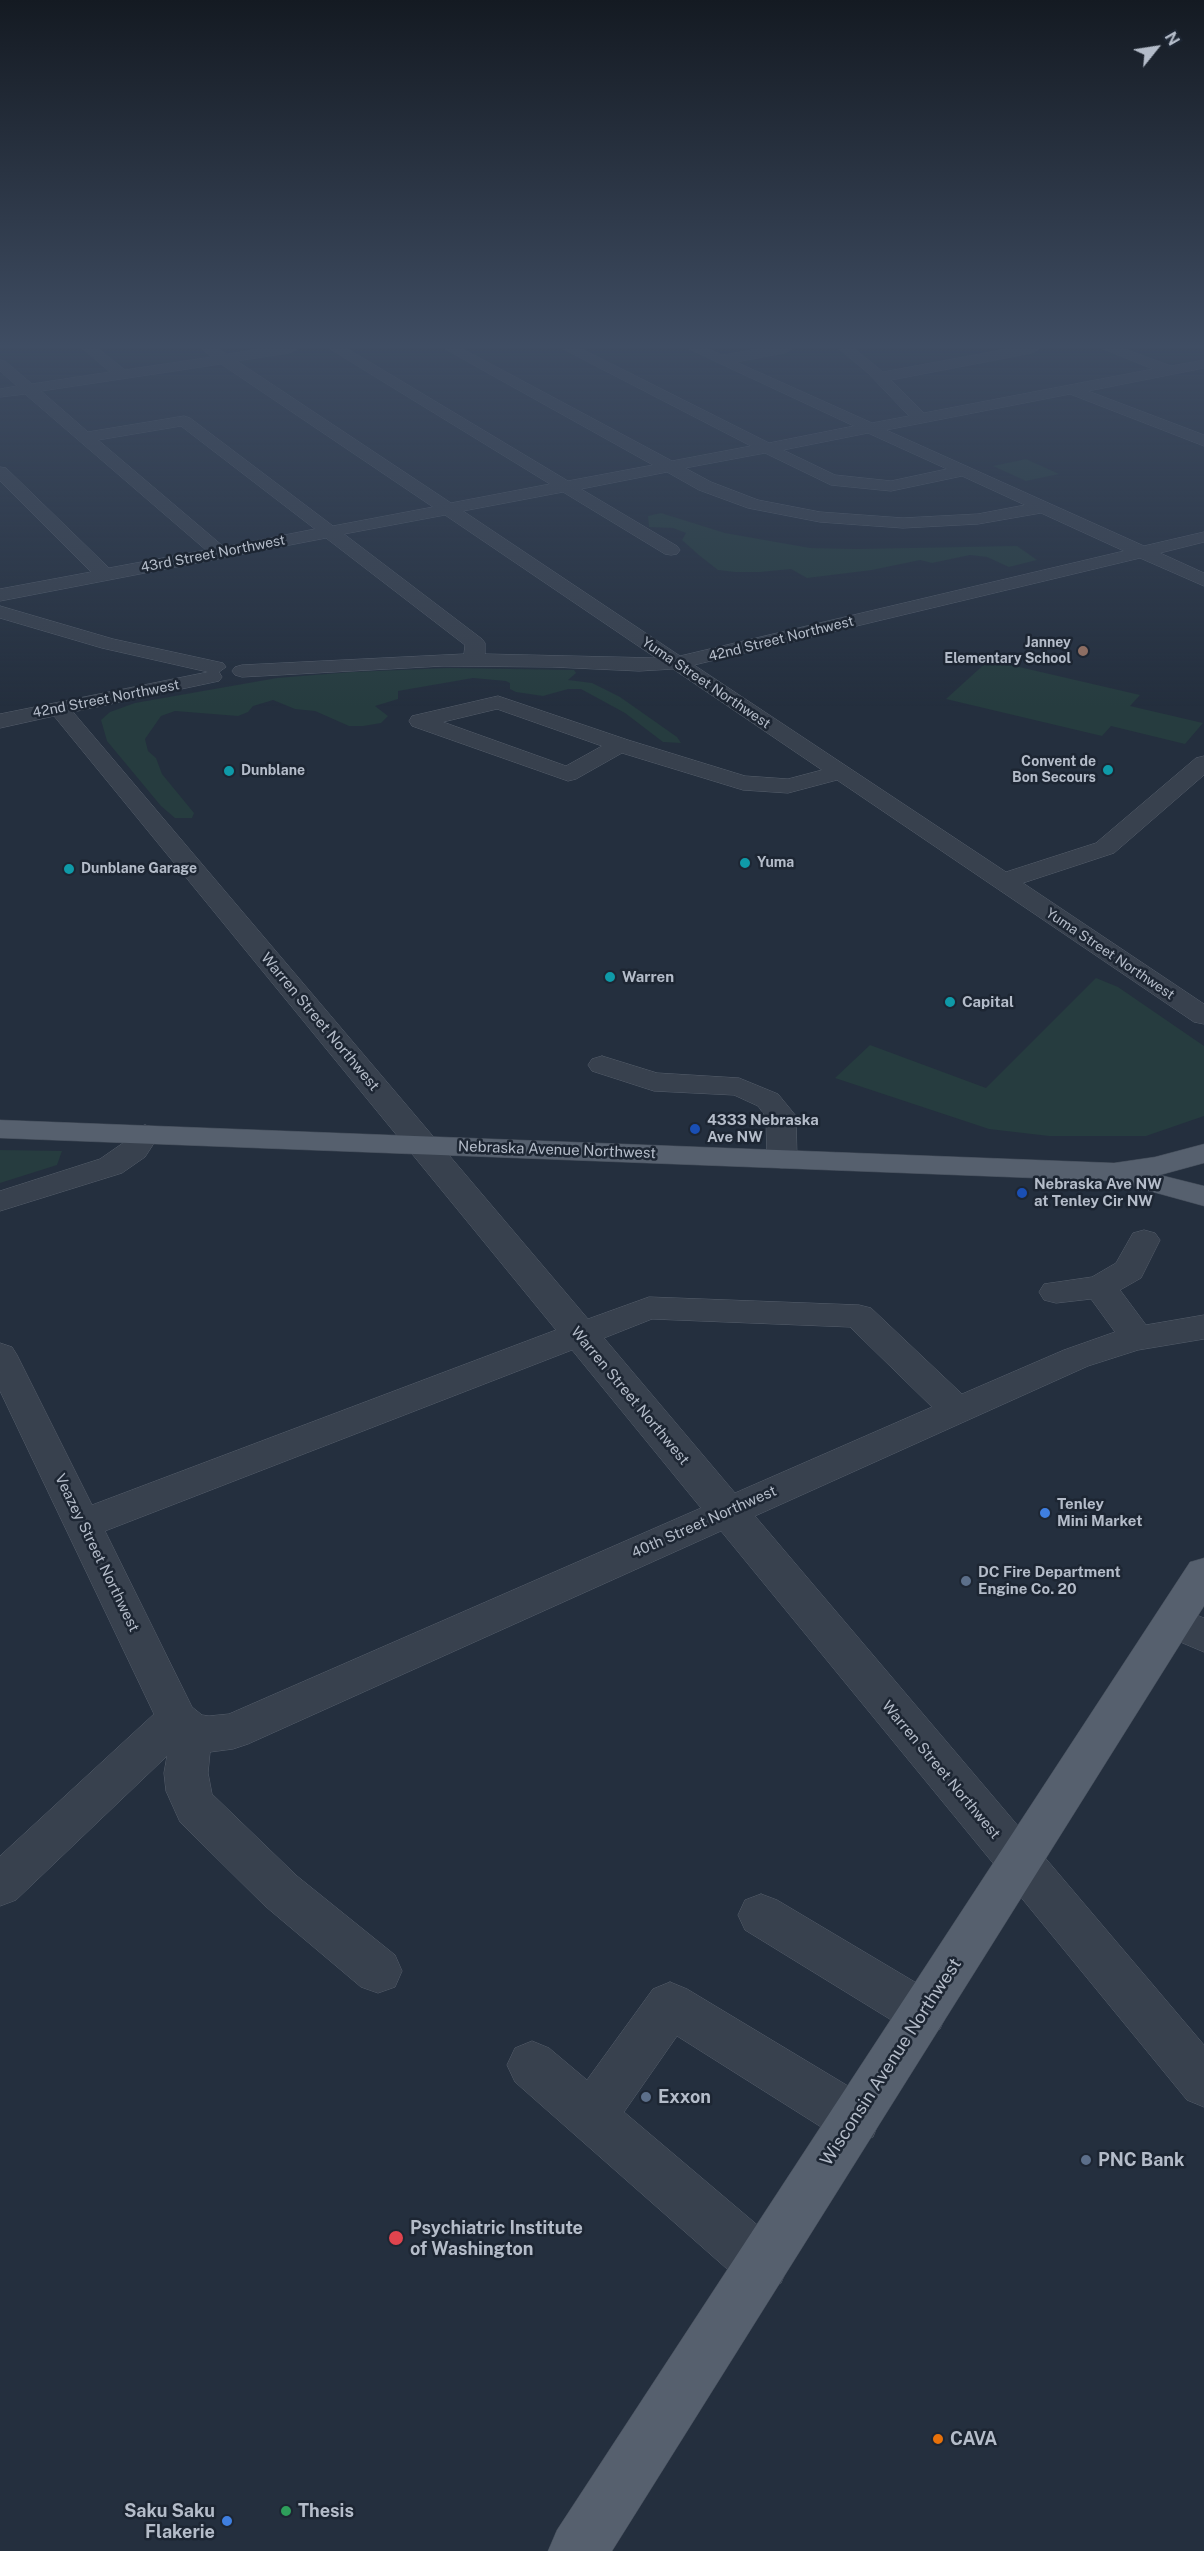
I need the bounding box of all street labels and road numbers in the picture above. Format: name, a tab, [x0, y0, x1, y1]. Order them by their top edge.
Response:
street label: 43rd Street Northwest	[139, 532, 287, 576]
street label: 42nd Street Northwest	[707, 613, 855, 665]
street label: Yuma Street Northwest	[638, 634, 774, 732]
street label: 42nd Street Northwest	[31, 677, 181, 721]
street label: Yuma Street Northwest	[1042, 905, 1178, 1003]
street label: Warren Street Northwest	[257, 949, 383, 1095]
street label: Nebraska Avenue Northwest	[458, 1138, 656, 1162]
street label: Warren Street Northwest	[567, 1323, 693, 1469]
street label: Veazey Street Northwest	[51, 1471, 143, 1635]
street label: 40th Street Northwest	[629, 1482, 779, 1562]
street label: Warren Street Northwest	[878, 1697, 1004, 1843]
street label: Wisconsin Avenue Northwest	[816, 1954, 966, 2170]

